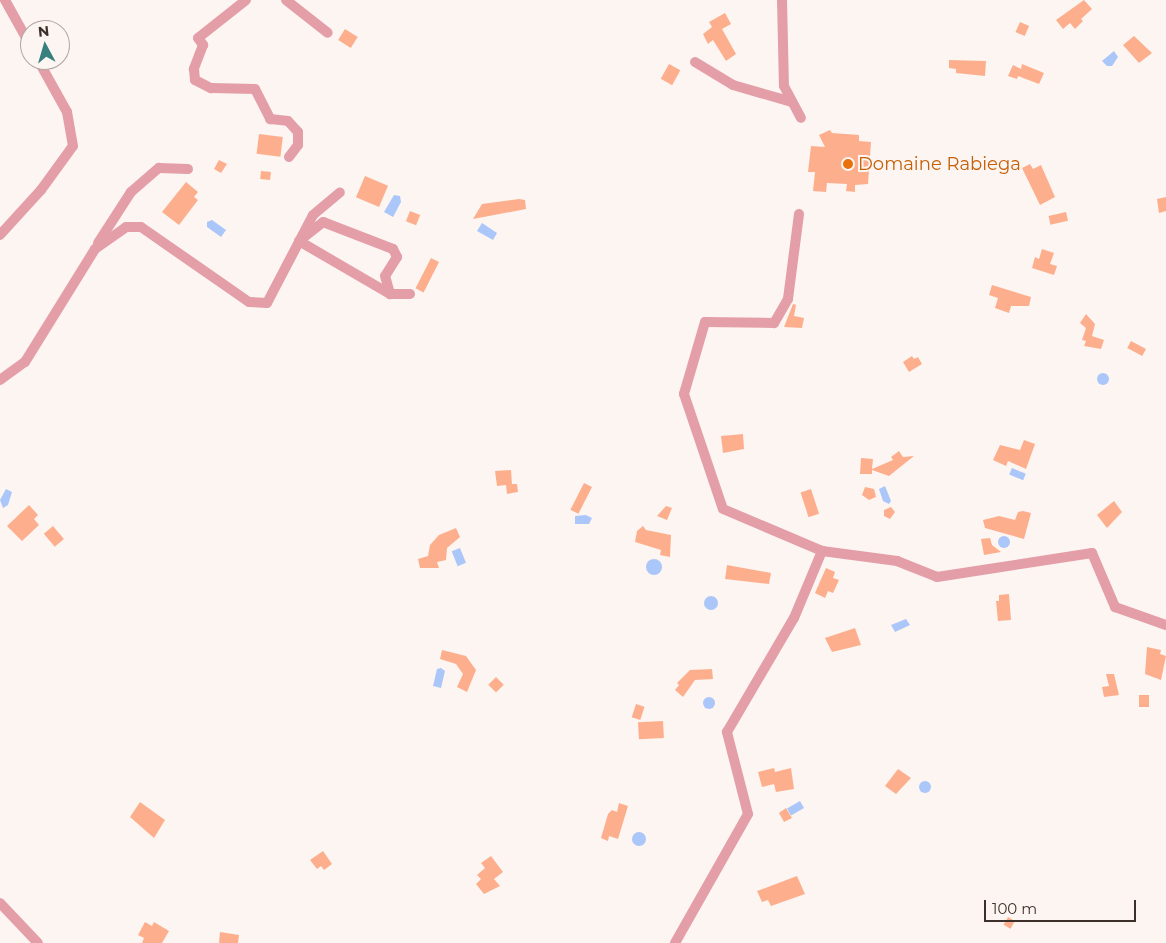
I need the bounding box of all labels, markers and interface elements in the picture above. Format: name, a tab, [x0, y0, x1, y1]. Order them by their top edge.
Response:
north arrow	[20, 20, 70, 70]
text: N	[37, 22, 50, 41]
place label: Domaine Rabiega	[858, 153, 1021, 175]
marker: Domaine Rabiega	[842, 158, 854, 170]
scale bar	[986, 890, 1138, 922]
text: 100 m	[992, 899, 1037, 918]

